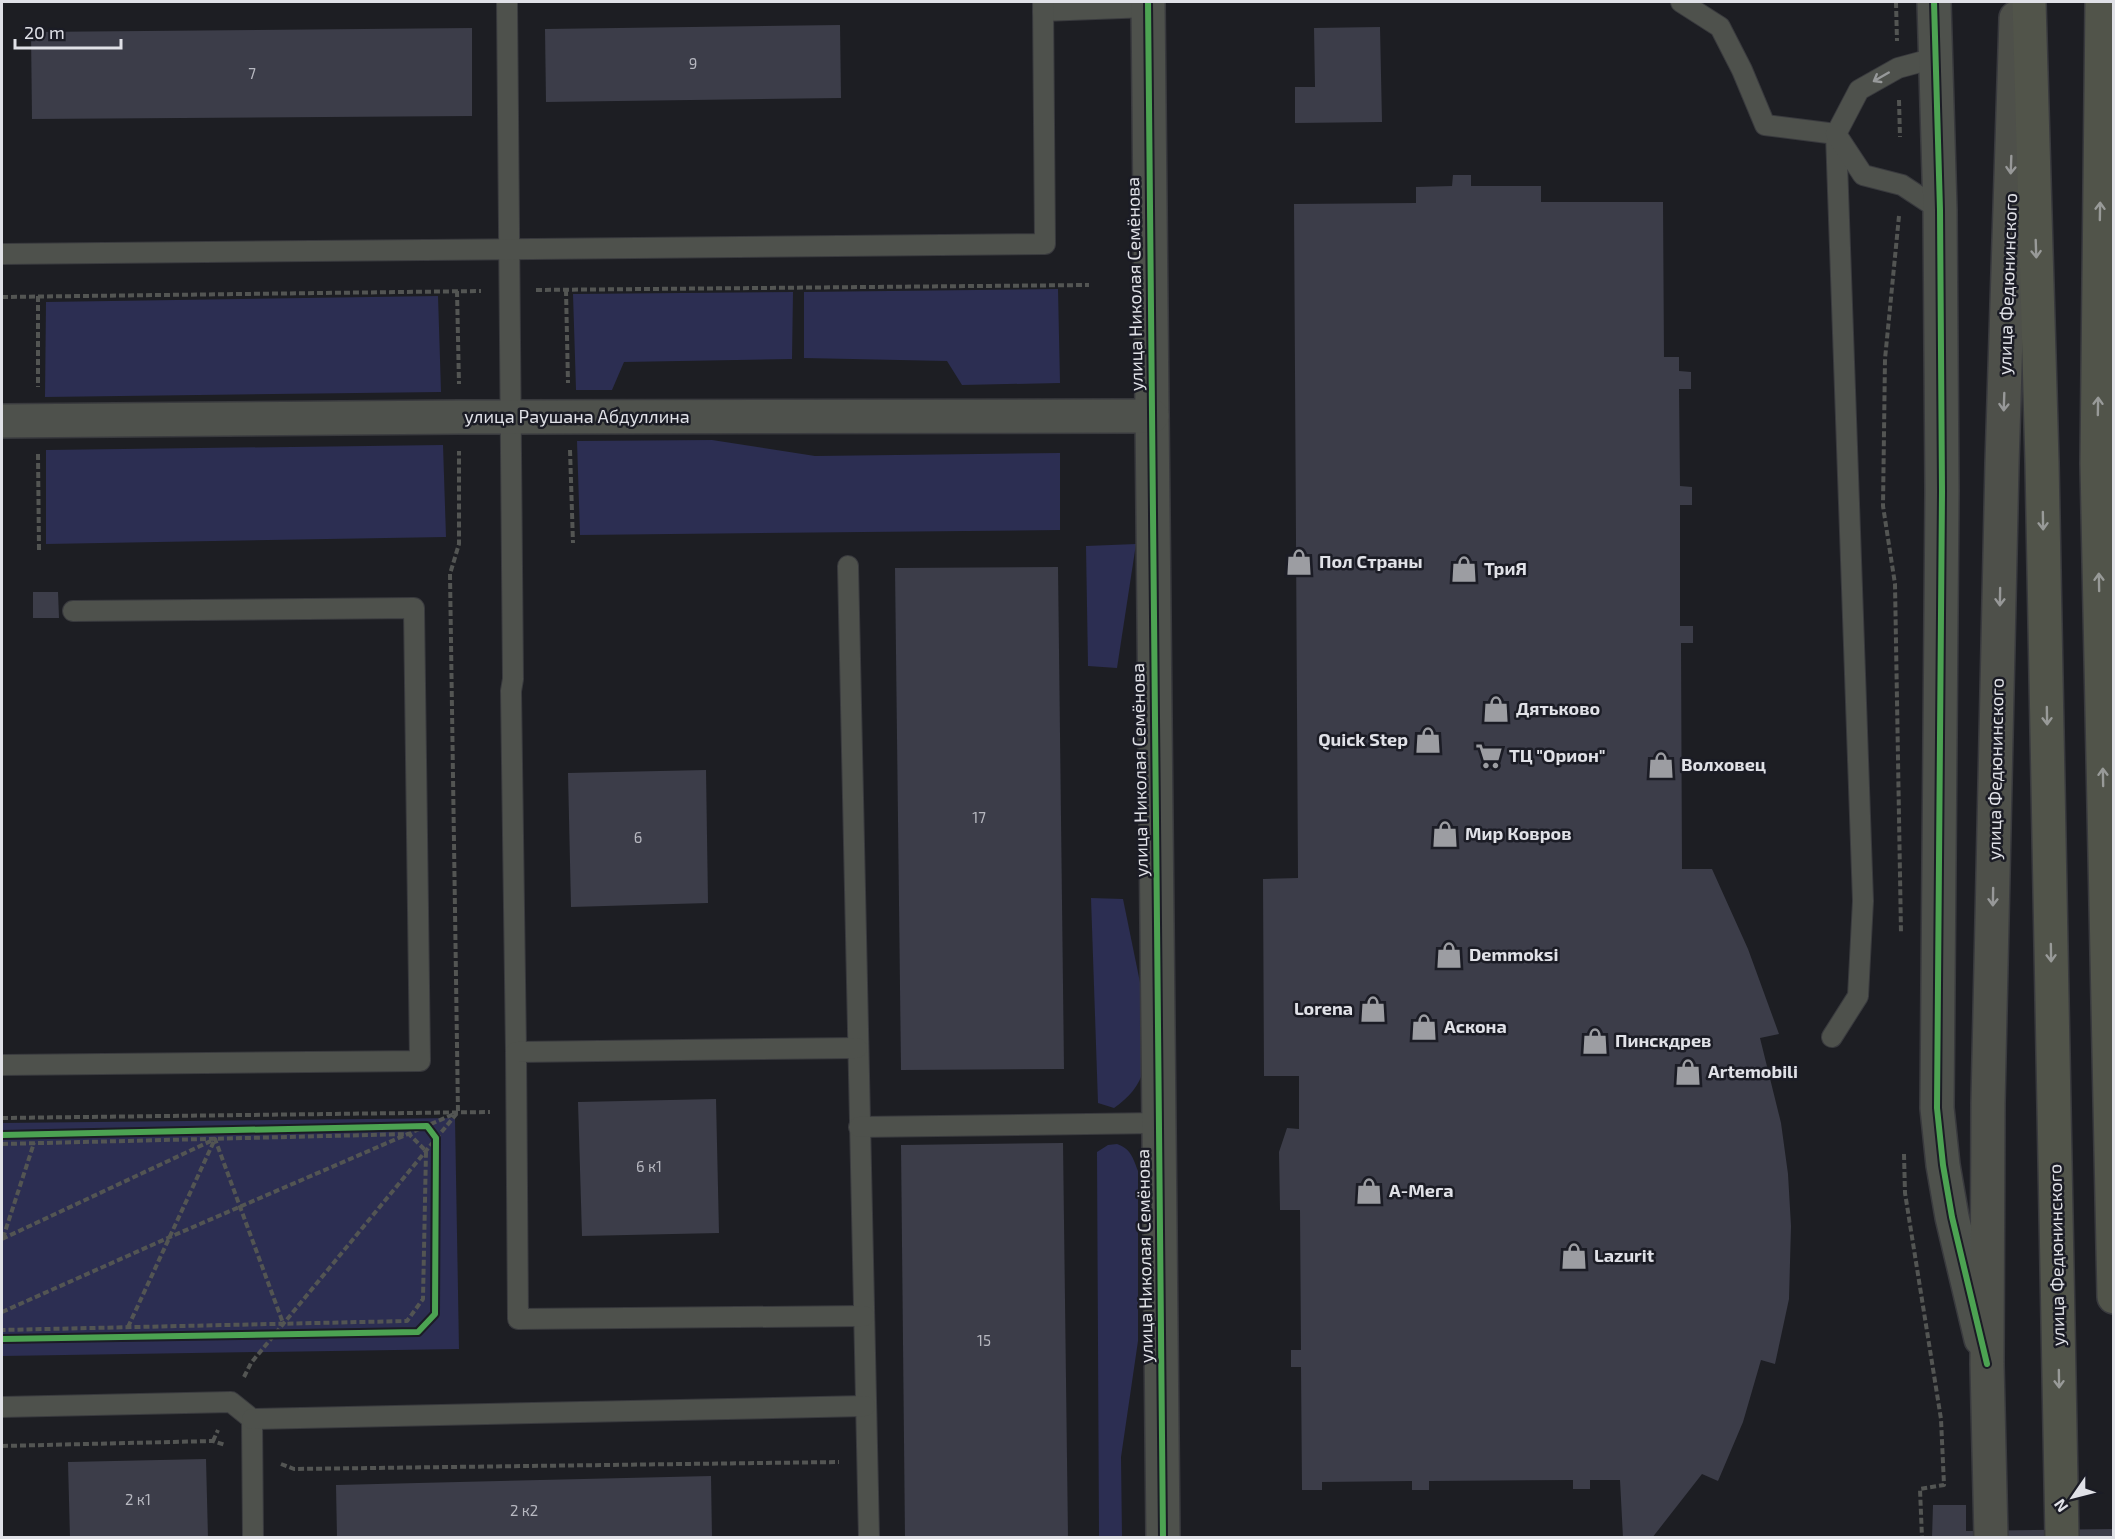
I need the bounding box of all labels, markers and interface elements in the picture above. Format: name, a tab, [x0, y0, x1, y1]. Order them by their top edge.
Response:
scale bar	[15, 12, 122, 50]
text: 20 m	[24, 21, 65, 43]
house number: 9	[689, 54, 697, 72]
house number: 7	[248, 64, 256, 82]
one-way arrow	[1872, 72, 1889, 84]
one-way arrow	[2005, 154, 2017, 174]
street label: улица Николая Семёнова	[1121, 177, 1147, 391]
street label: улица Федюнинского	[1993, 193, 2021, 375]
one-way arrow	[2094, 201, 2105, 221]
one-way arrow	[2030, 238, 2042, 258]
one-way arrow	[1998, 391, 2010, 411]
one-way arrow	[2092, 396, 2103, 416]
street label: улица Раушана Абдуллина	[464, 405, 690, 427]
one-way arrow	[2038, 510, 2049, 530]
shop icon: Пол Страны	[1284, 547, 1314, 577]
place label: Пол Страны	[1319, 550, 1423, 572]
shop icon: ТриЯ	[1449, 554, 1479, 584]
place label: ТриЯ	[1484, 557, 1527, 579]
one-way arrow	[2093, 572, 2105, 592]
one-way arrow	[1994, 586, 2006, 606]
street label: улица Николая Семёнова	[1126, 663, 1152, 877]
street label: улица Федюнинского	[1982, 678, 2008, 860]
shop icon: Дятьково	[1481, 694, 1511, 724]
place label: Дятьково	[1516, 697, 1600, 719]
one-way arrow	[2041, 705, 2053, 725]
shop icon: Quick Step	[1413, 725, 1443, 755]
place label: Quick Step	[1318, 728, 1408, 750]
supermarket icon: ТЦ "Орион"	[1474, 741, 1504, 771]
place label: ТЦ "Орион"	[1509, 744, 1605, 766]
shop icon: Волховец	[1646, 750, 1676, 780]
place label: Волховец	[1681, 753, 1766, 775]
one-way arrow	[2097, 767, 2109, 787]
house number: 17	[972, 808, 986, 826]
shop icon: Мир Ковров	[1430, 819, 1460, 849]
place label: Мир Ковров	[1465, 822, 1571, 844]
house number: 6	[634, 828, 642, 846]
one-way arrow	[1988, 886, 1999, 906]
shop icon: Demmoksi	[1434, 940, 1464, 970]
one-way arrow	[2045, 942, 2057, 962]
place label: Demmoksi	[1469, 943, 1558, 965]
shop icon: Lorena	[1358, 994, 1388, 1024]
place label: Lorena	[1294, 997, 1353, 1019]
shop icon: Аскона	[1409, 1012, 1439, 1042]
place label: Аскона	[1444, 1015, 1507, 1037]
shop icon: Пинскдрев	[1580, 1026, 1610, 1056]
place label: Пинскдрев	[1615, 1029, 1711, 1051]
shop icon: Artemobili	[1673, 1057, 1703, 1087]
place label: Artemobili	[1708, 1060, 1798, 1082]
street label: улица Николая Семёнова	[1131, 1149, 1157, 1363]
house number: 6 к1	[636, 1157, 662, 1175]
street label: улица Федюнинского	[2043, 1164, 2069, 1346]
shop icon: А-Мега	[1354, 1176, 1384, 1206]
place label: А-Мега	[1389, 1179, 1454, 1201]
shop icon: Lazurit	[1559, 1241, 1589, 1271]
place label: Lazurit	[1594, 1244, 1655, 1266]
house number: 15	[977, 1331, 991, 1349]
one-way arrow	[2053, 1368, 2065, 1388]
north arrow	[2043, 1467, 2103, 1527]
house number: 2 к1	[125, 1490, 151, 1508]
text: N	[2049, 1496, 2071, 1516]
house number: 2 к2	[510, 1501, 538, 1519]

